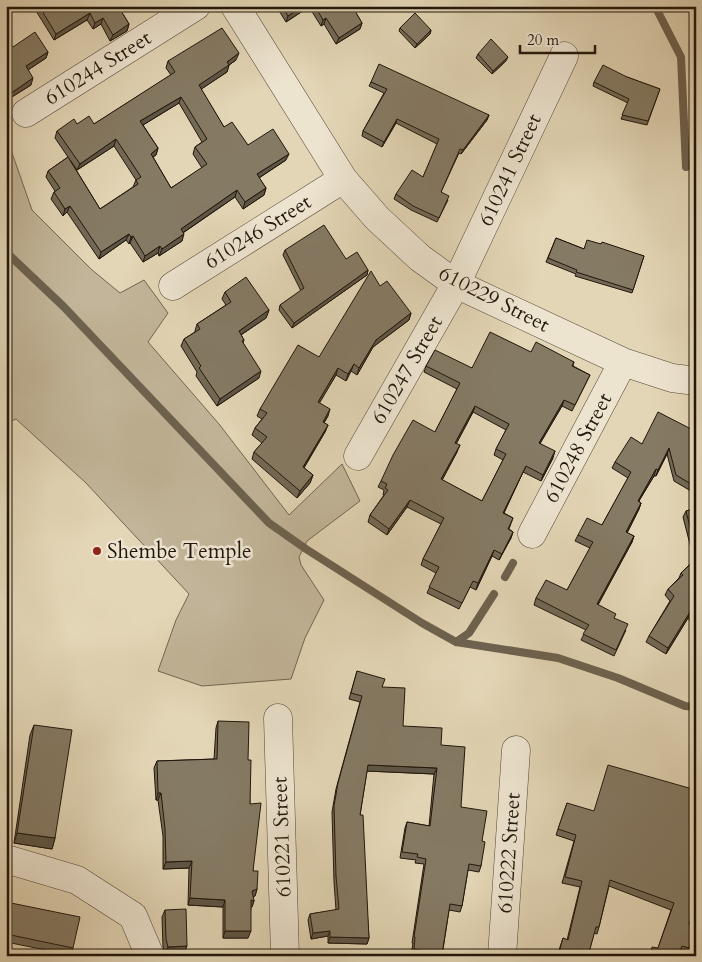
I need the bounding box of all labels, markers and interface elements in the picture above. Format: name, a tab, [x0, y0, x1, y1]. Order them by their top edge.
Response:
scale bar	[520, 22, 594, 54]
street label: 610244 Street	[39, 24, 157, 112]
text: 20 m	[527, 30, 559, 50]
street label: 610241 Street	[471, 109, 549, 231]
street label: 610246 Street	[199, 188, 317, 276]
street label: 610229 Street	[434, 259, 555, 339]
street label: 610247 Street	[364, 310, 450, 430]
street label: 610248 Street	[537, 388, 619, 508]
place label: Shembe Temple	[107, 537, 252, 566]
marker: Shembe Temple	[91, 545, 103, 557]
street label: 610221 Street	[265, 776, 299, 898]
street label: 610222 Street	[490, 791, 528, 914]

